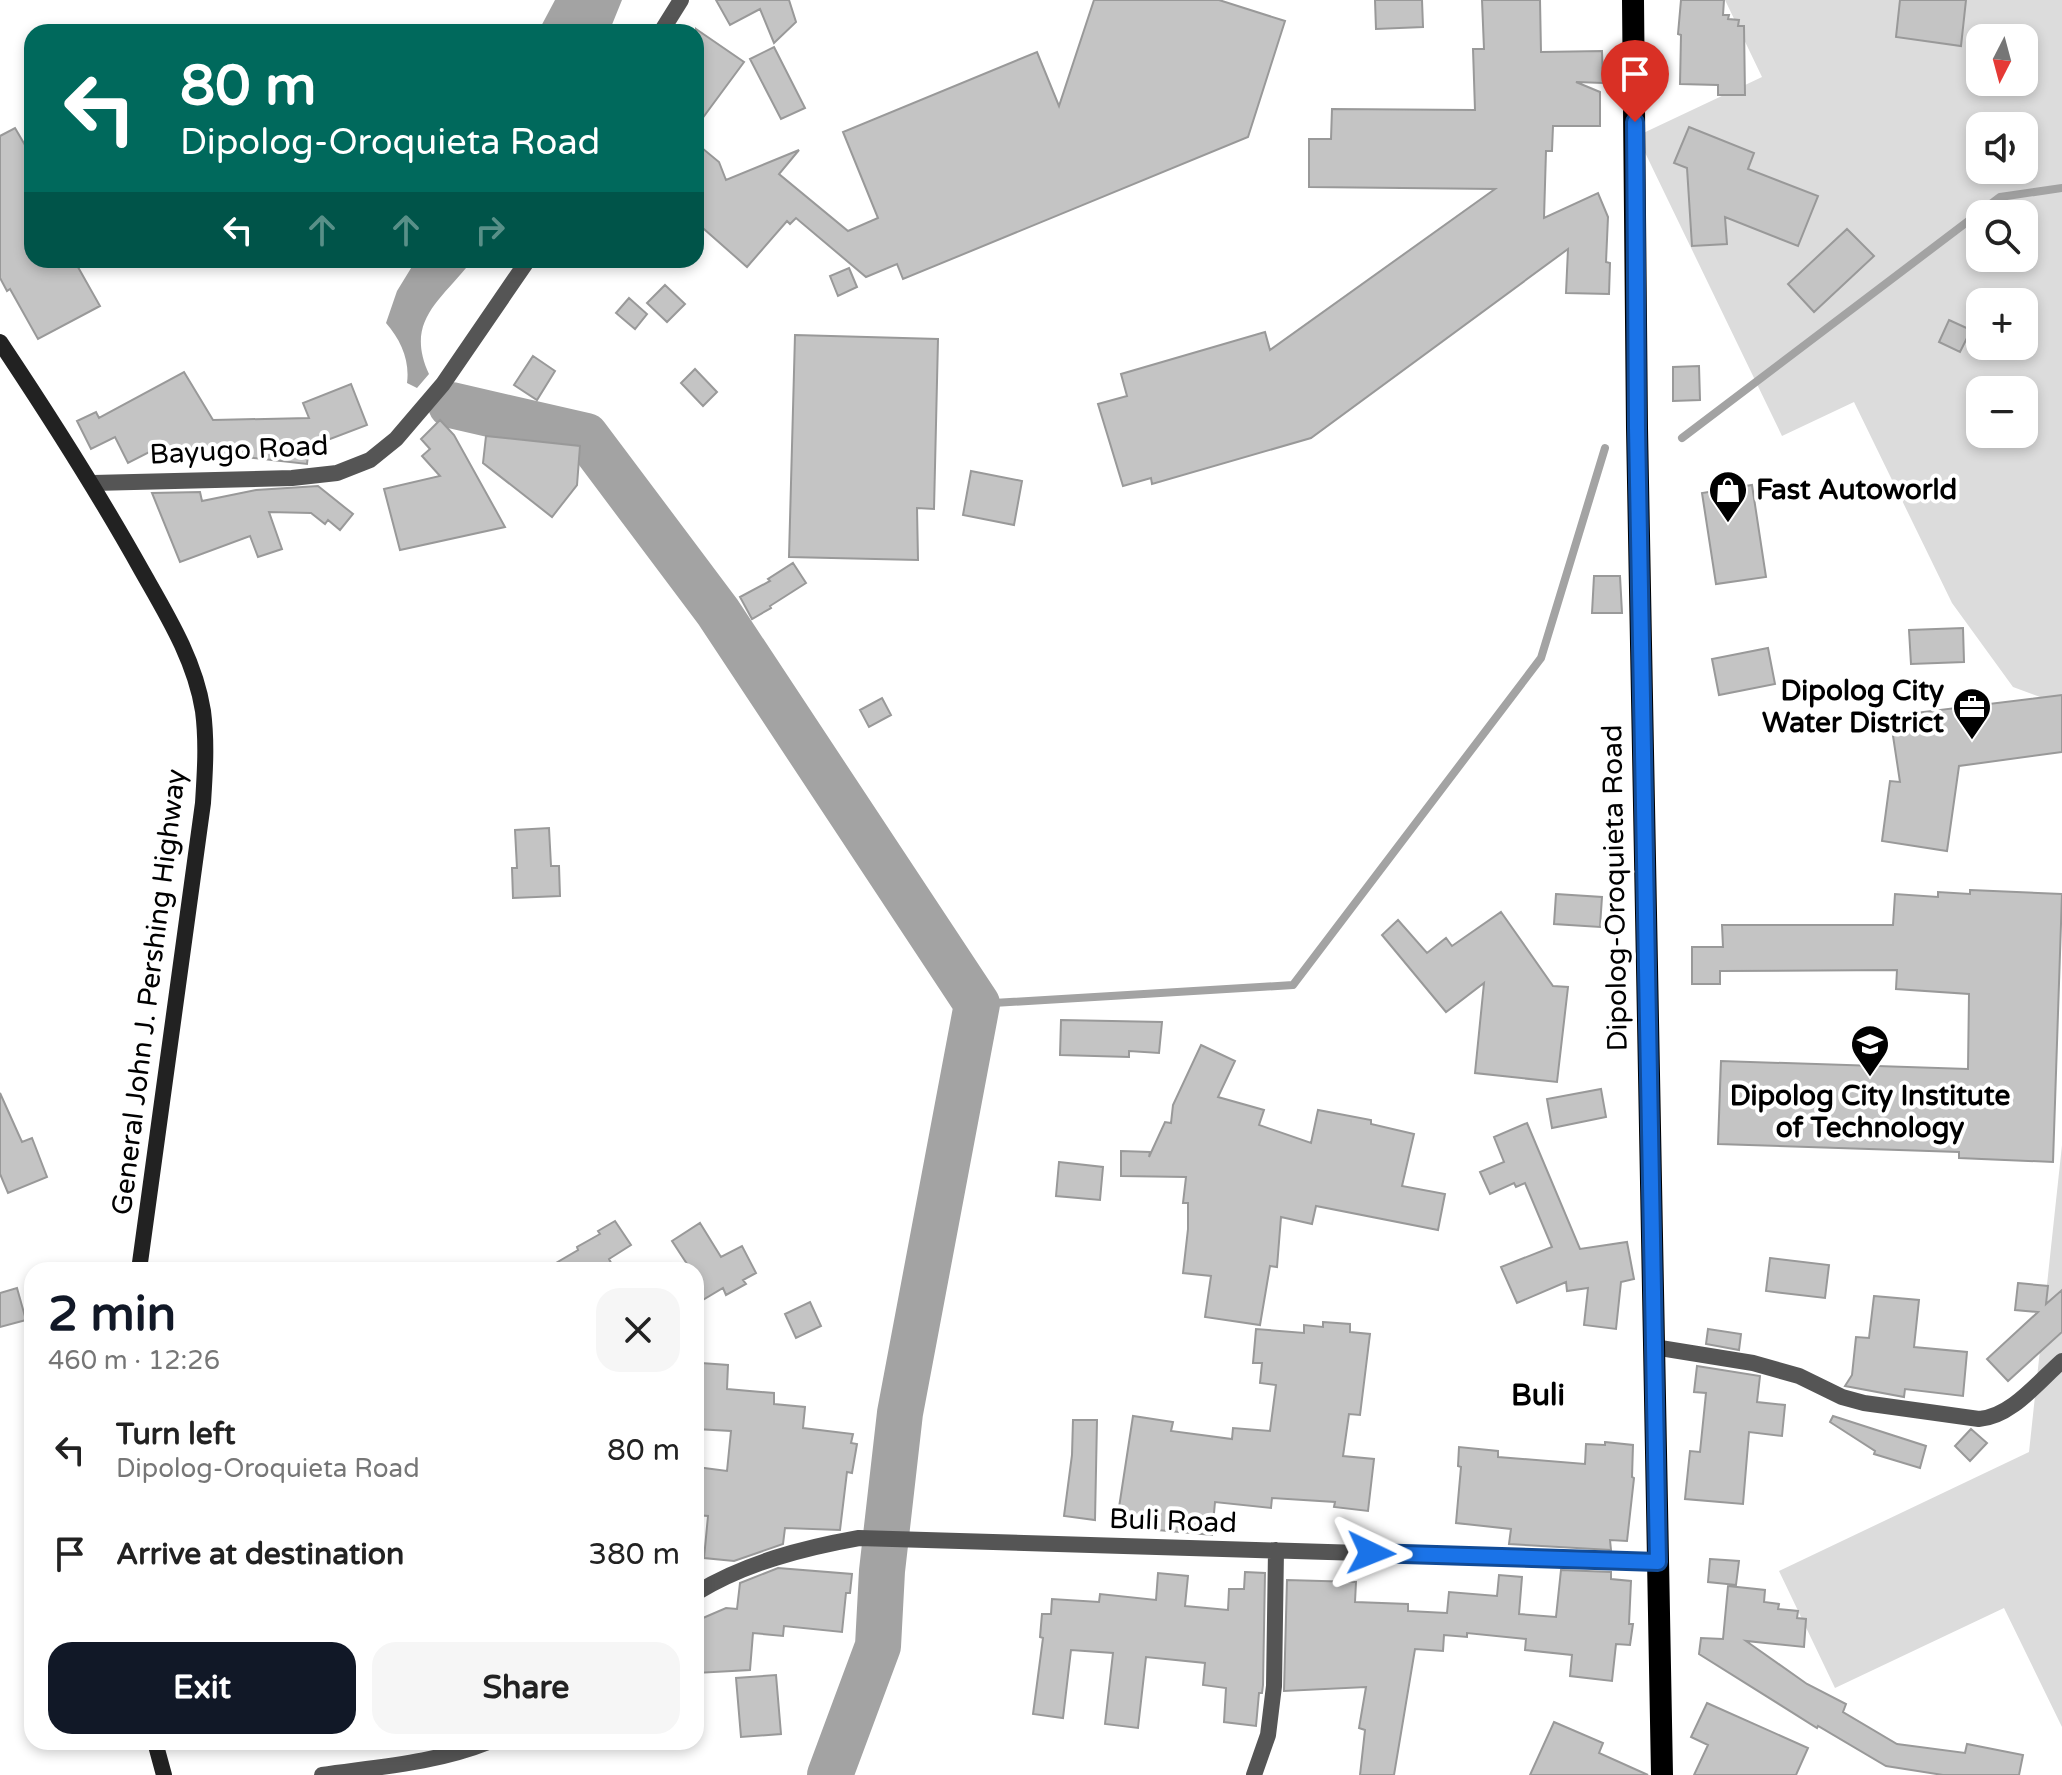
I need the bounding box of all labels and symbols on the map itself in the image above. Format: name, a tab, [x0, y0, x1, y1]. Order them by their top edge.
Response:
north arrow	[1966, 24, 2038, 96]
pin	[1601, 40, 1669, 122]
street label: Bayugo Road	[149, 428, 329, 472]
shop icon: Fast Autoworld	[1707, 469, 1749, 524]
place label: Fast Autoworld	[1756, 473, 1957, 507]
place label: Dipolog City Water District	[1762, 674, 1944, 740]
office icon: Dipolog City Water District	[1951, 686, 1993, 741]
street label: Dipolog-Oroquieta Road	[1595, 724, 1635, 1052]
street label: General John J. Pershing Highway	[105, 767, 193, 1217]
school or university icon: Dipolog City Institute of Technology	[1849, 1023, 1891, 1078]
place label: Dipolog City Institute of Technology	[1730, 1079, 2010, 1145]
district label: Buli	[1511, 1377, 1565, 1414]
street label: Buli Road	[1109, 1502, 1237, 1540]
position arrow	[1329, 1511, 1413, 1595]

